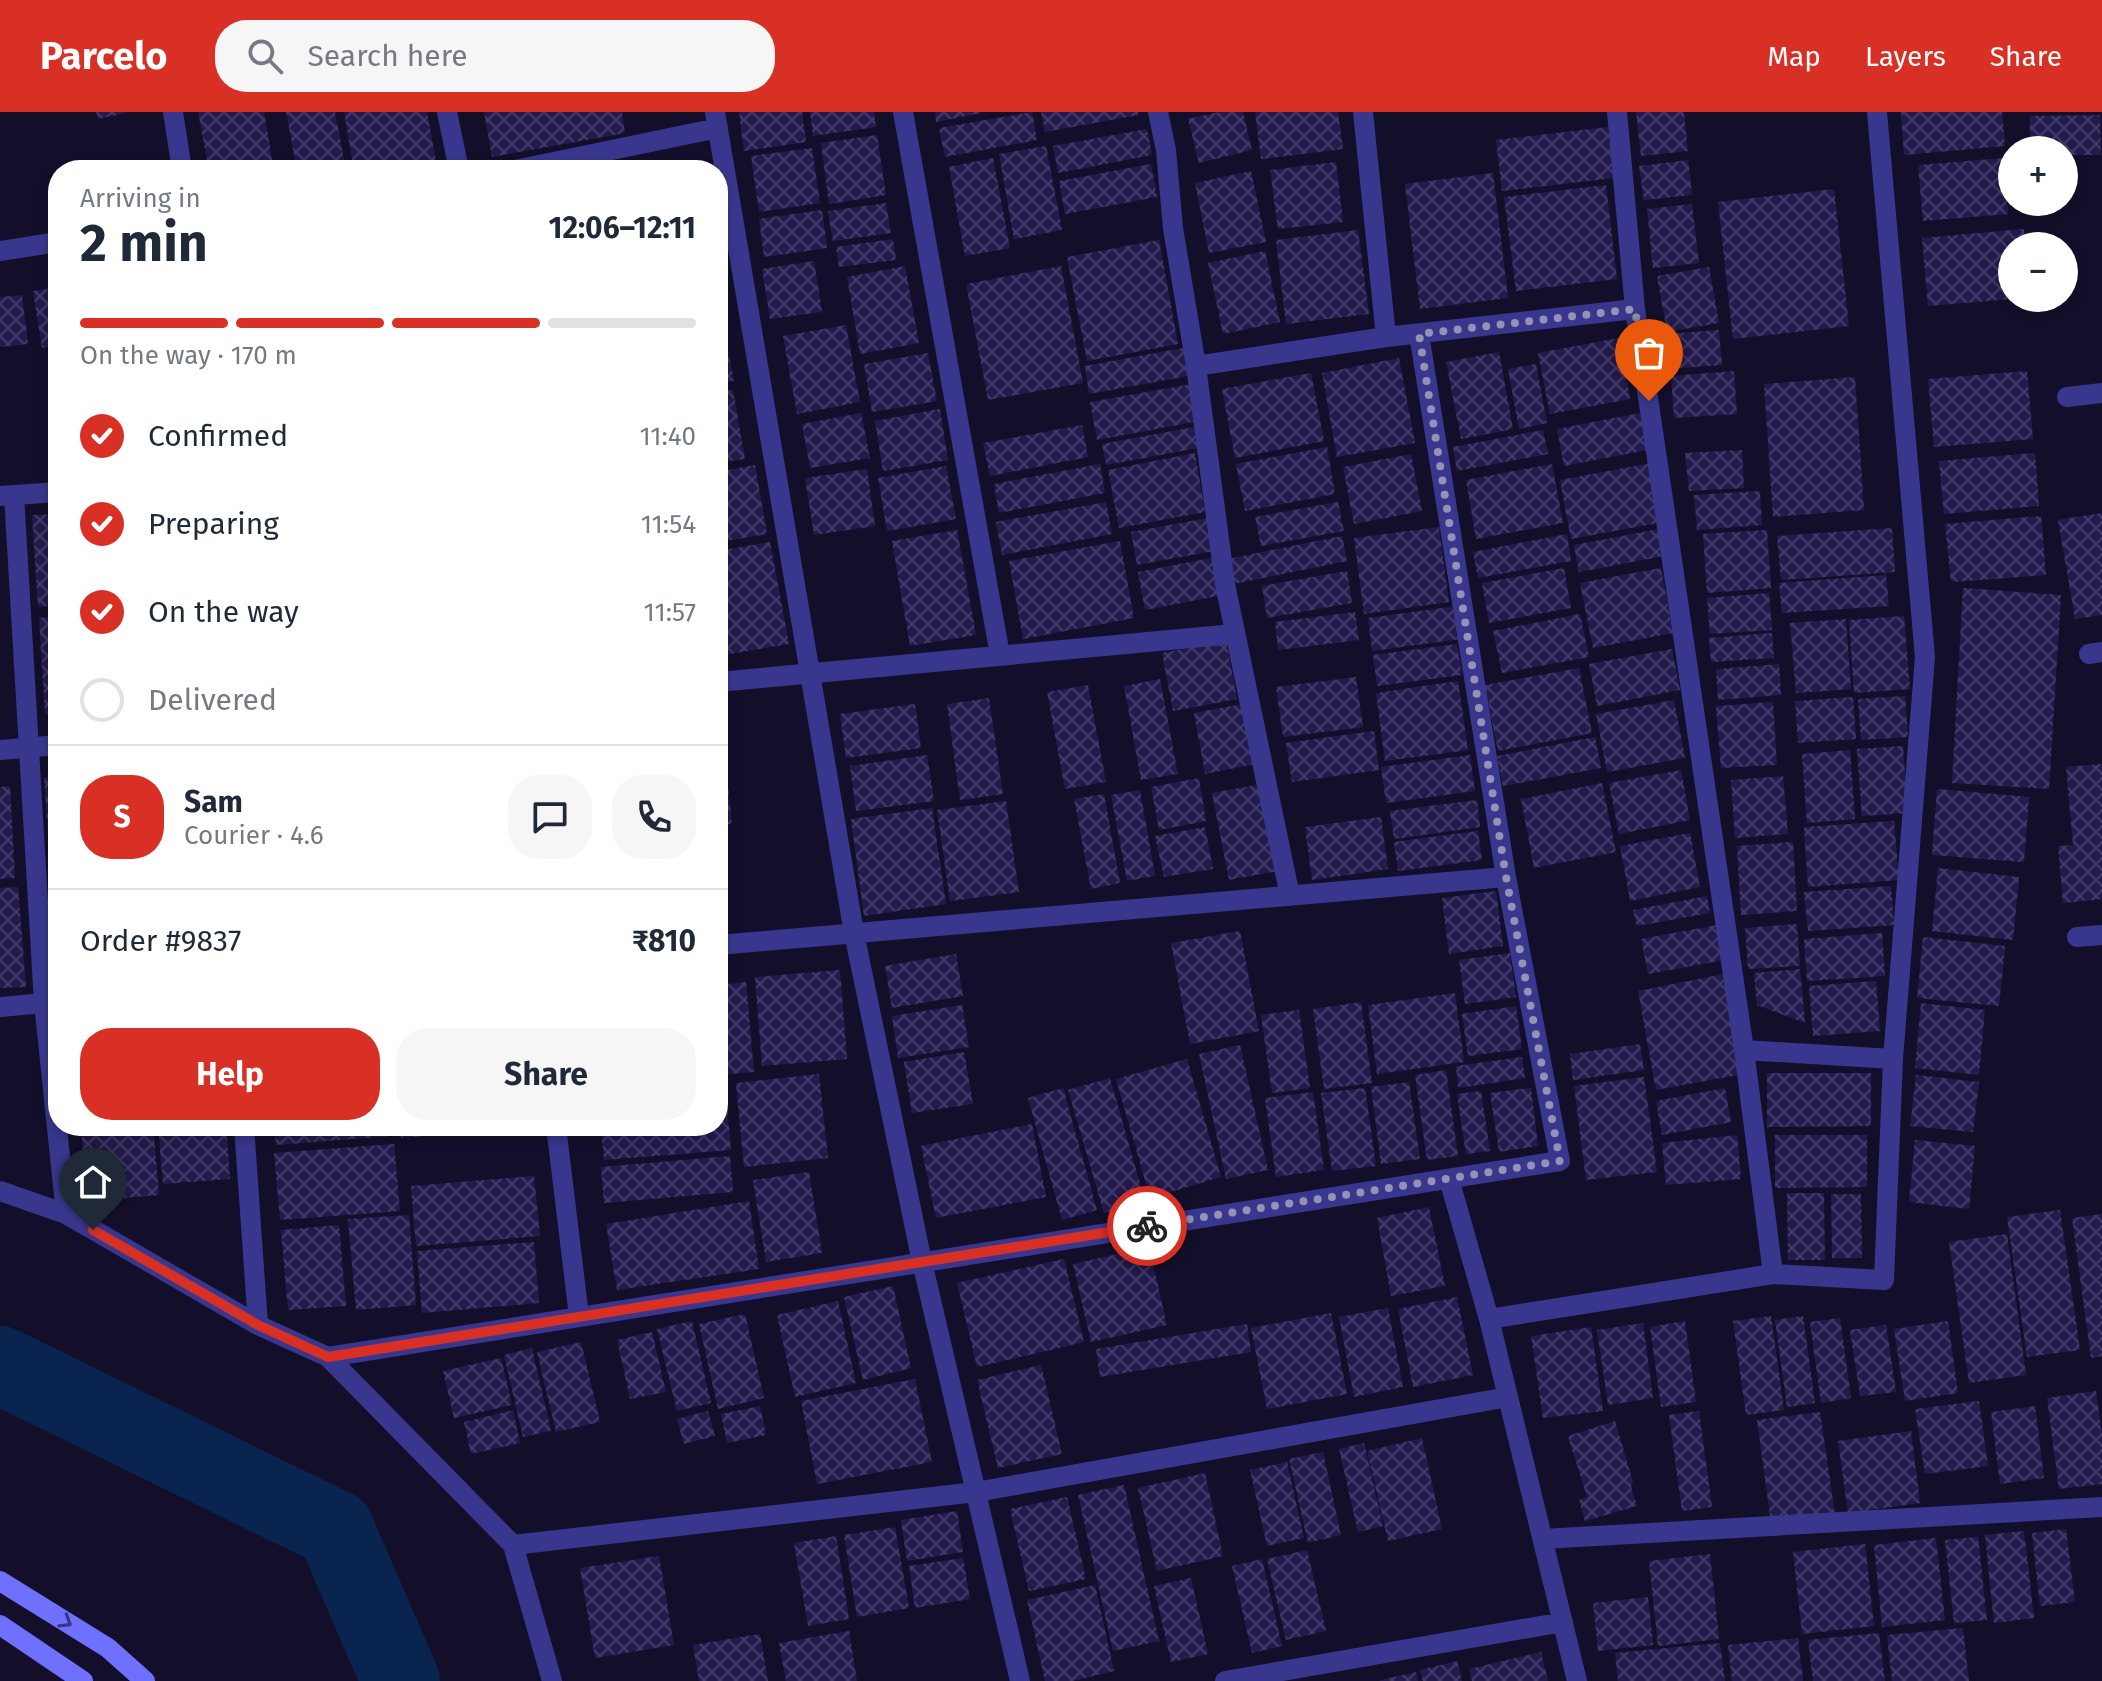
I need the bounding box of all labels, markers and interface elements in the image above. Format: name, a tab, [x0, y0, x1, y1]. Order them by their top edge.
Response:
search box	[215, 20, 775, 92]
text: Parcelo	[40, 33, 167, 79]
icon: search	[243, 34, 287, 78]
text: Search here	[307, 38, 468, 74]
text: Map	[1767, 40, 1821, 73]
text: Layers	[1865, 40, 1946, 73]
text: Share	[1990, 40, 2062, 73]
map controls	[1998, 136, 2078, 312]
button: +	[1998, 136, 2078, 216]
text: Arriving in	[80, 183, 201, 214]
text: 12:06–12:11	[548, 210, 696, 246]
text: 2 min	[80, 212, 208, 275]
button: −	[1998, 232, 2078, 312]
pin	[1615, 319, 1683, 401]
icon: bag	[1627, 331, 1671, 375]
text: On the way · 170 m	[80, 340, 297, 371]
icon: check	[80, 414, 124, 458]
text: Confirmed	[148, 418, 288, 454]
text: 11:40	[639, 421, 696, 452]
icon: check	[80, 502, 124, 546]
text: Preparing	[148, 506, 279, 542]
text: 11:54	[641, 509, 696, 540]
icon: check	[80, 590, 124, 634]
text: On the way	[148, 594, 299, 630]
text: 11:57	[644, 597, 696, 628]
text: Delivered	[148, 682, 277, 718]
button: chat	[508, 775, 592, 859]
button: phone	[612, 775, 696, 859]
text: Sam	[184, 784, 243, 820]
text: S	[113, 799, 131, 835]
text: Courier · 4.6	[184, 820, 324, 851]
text: Order #9837	[80, 923, 241, 959]
text: ₹810	[632, 923, 696, 959]
button: Help	[80, 1028, 380, 1120]
button: Share	[396, 1028, 696, 1120]
pin	[59, 1148, 127, 1230]
icon: home	[71, 1160, 115, 1204]
courier	[1107, 1186, 1187, 1266]
icon: bike	[1125, 1204, 1169, 1248]
one-way arrow	[57, 1613, 72, 1628]

